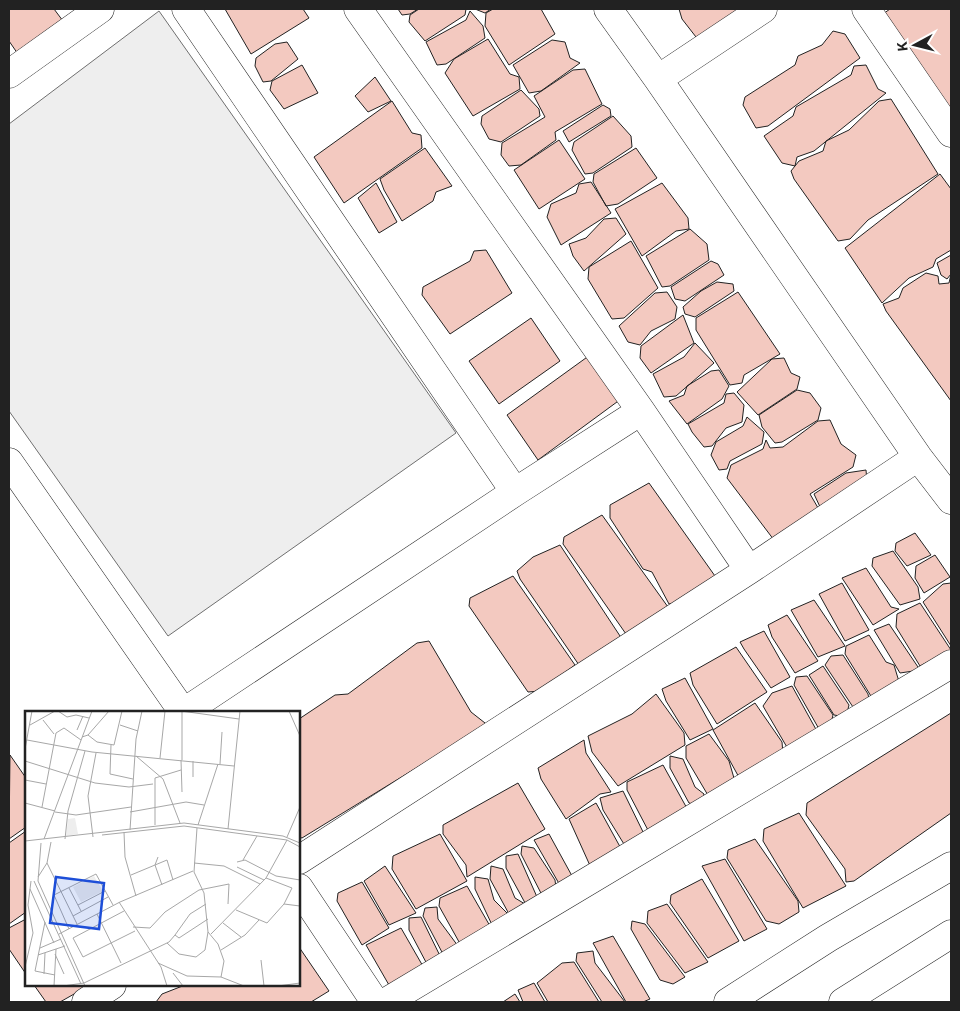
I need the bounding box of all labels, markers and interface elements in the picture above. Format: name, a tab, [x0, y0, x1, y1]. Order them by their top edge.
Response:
north arrow	[890, 20, 940, 70]
text: K	[893, 40, 912, 53]
inset map	[25, 711, 300, 986]

